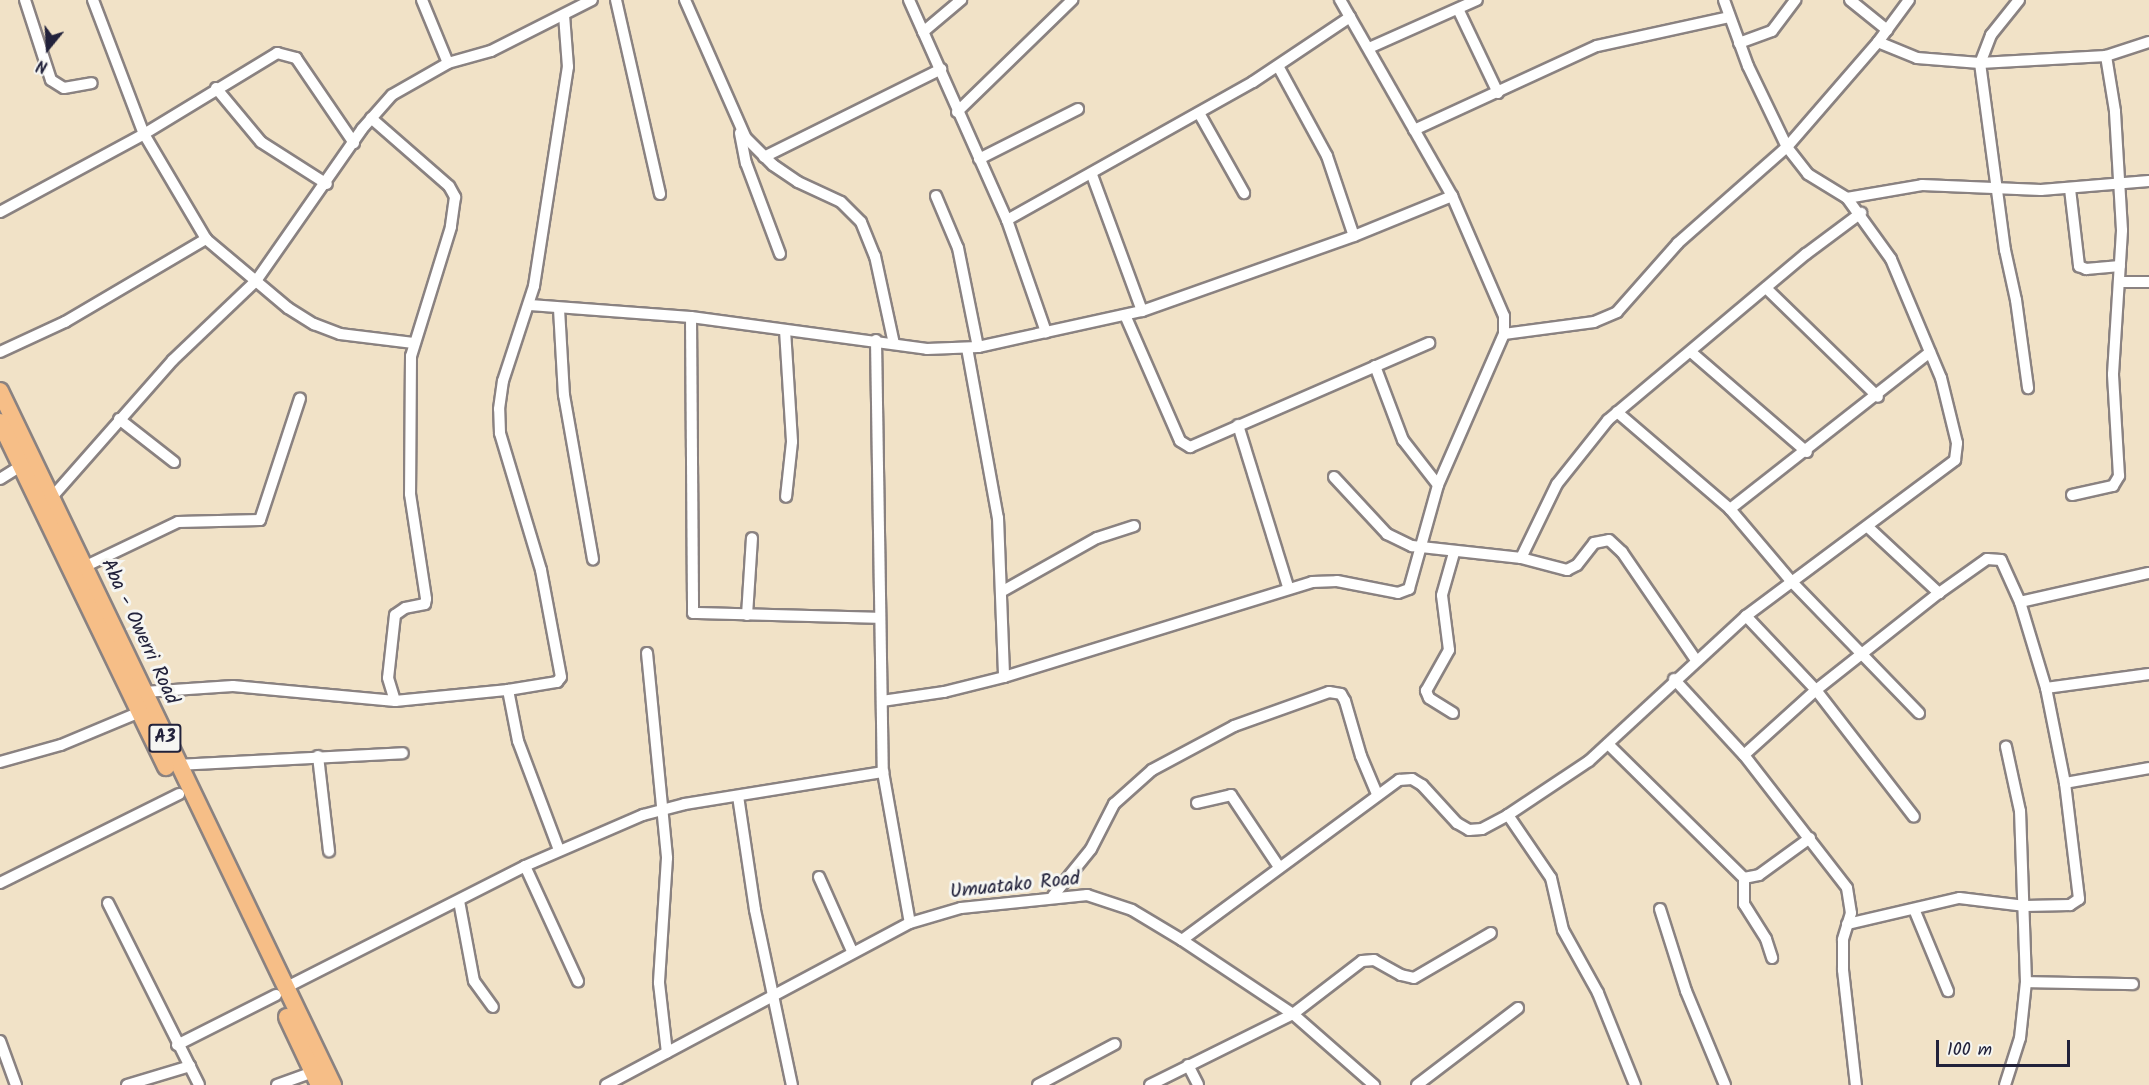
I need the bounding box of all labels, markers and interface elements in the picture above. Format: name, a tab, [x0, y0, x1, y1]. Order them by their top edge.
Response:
north arrow	[18, 18, 78, 78]
text: N	[34, 52, 51, 79]
street label: Aba - Owerri Road	[95, 555, 183, 709]
road number: A3	[147, 723, 183, 753]
street label: Umuatako Road	[949, 867, 1081, 905]
scale bar	[1939, 1028, 2072, 1066]
text: 100 m	[1947, 1036, 1992, 1065]

